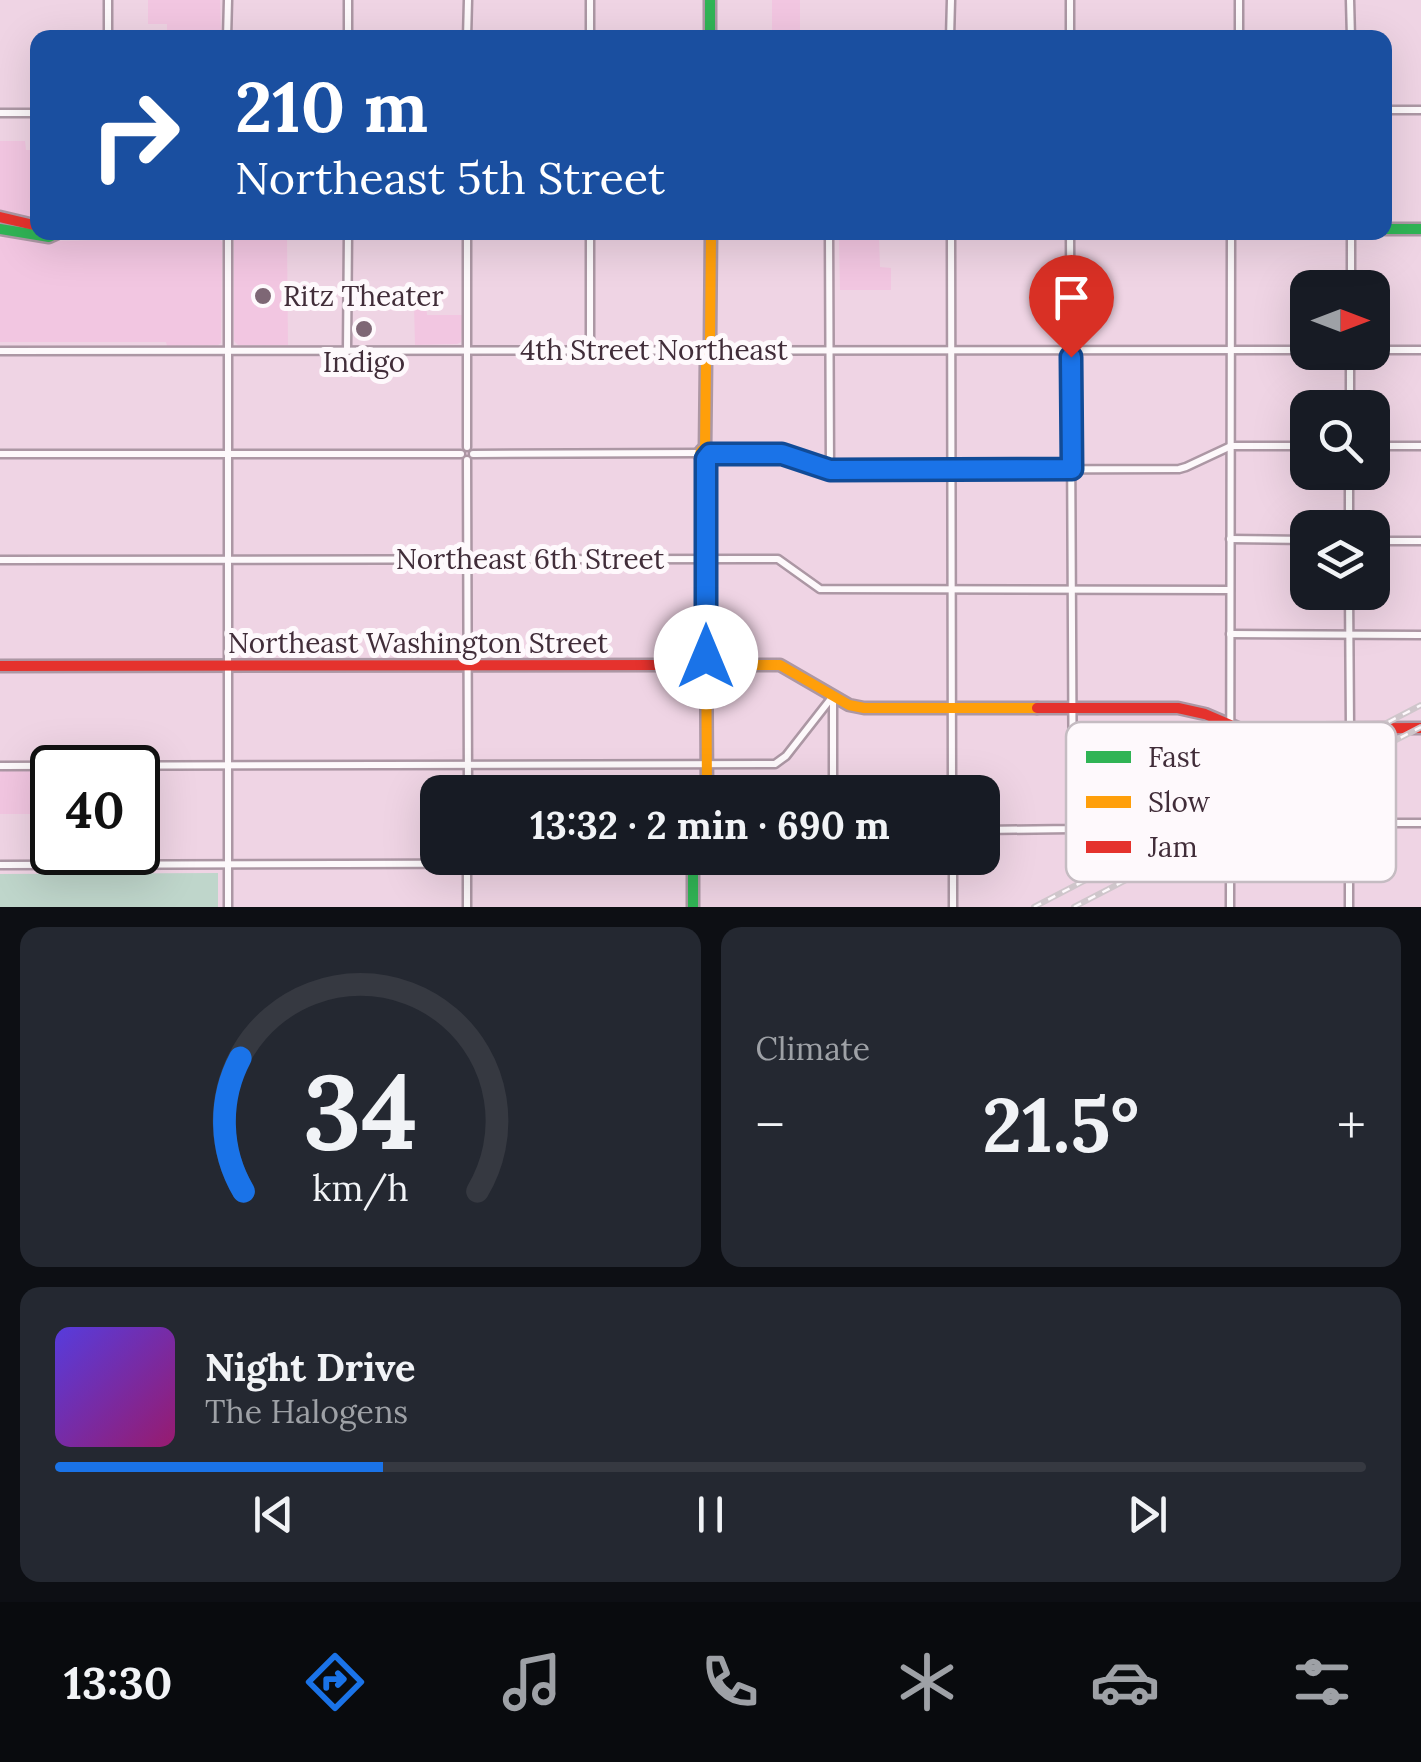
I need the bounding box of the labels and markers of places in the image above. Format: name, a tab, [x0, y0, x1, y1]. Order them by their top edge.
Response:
pin	[1029, 255, 1114, 358]
place label: Ritz Theater	[283, 278, 444, 314]
marker: Ritz Theater	[252, 285, 274, 307]
marker: Indigo	[353, 318, 375, 340]
place label: Indigo	[323, 344, 405, 380]

